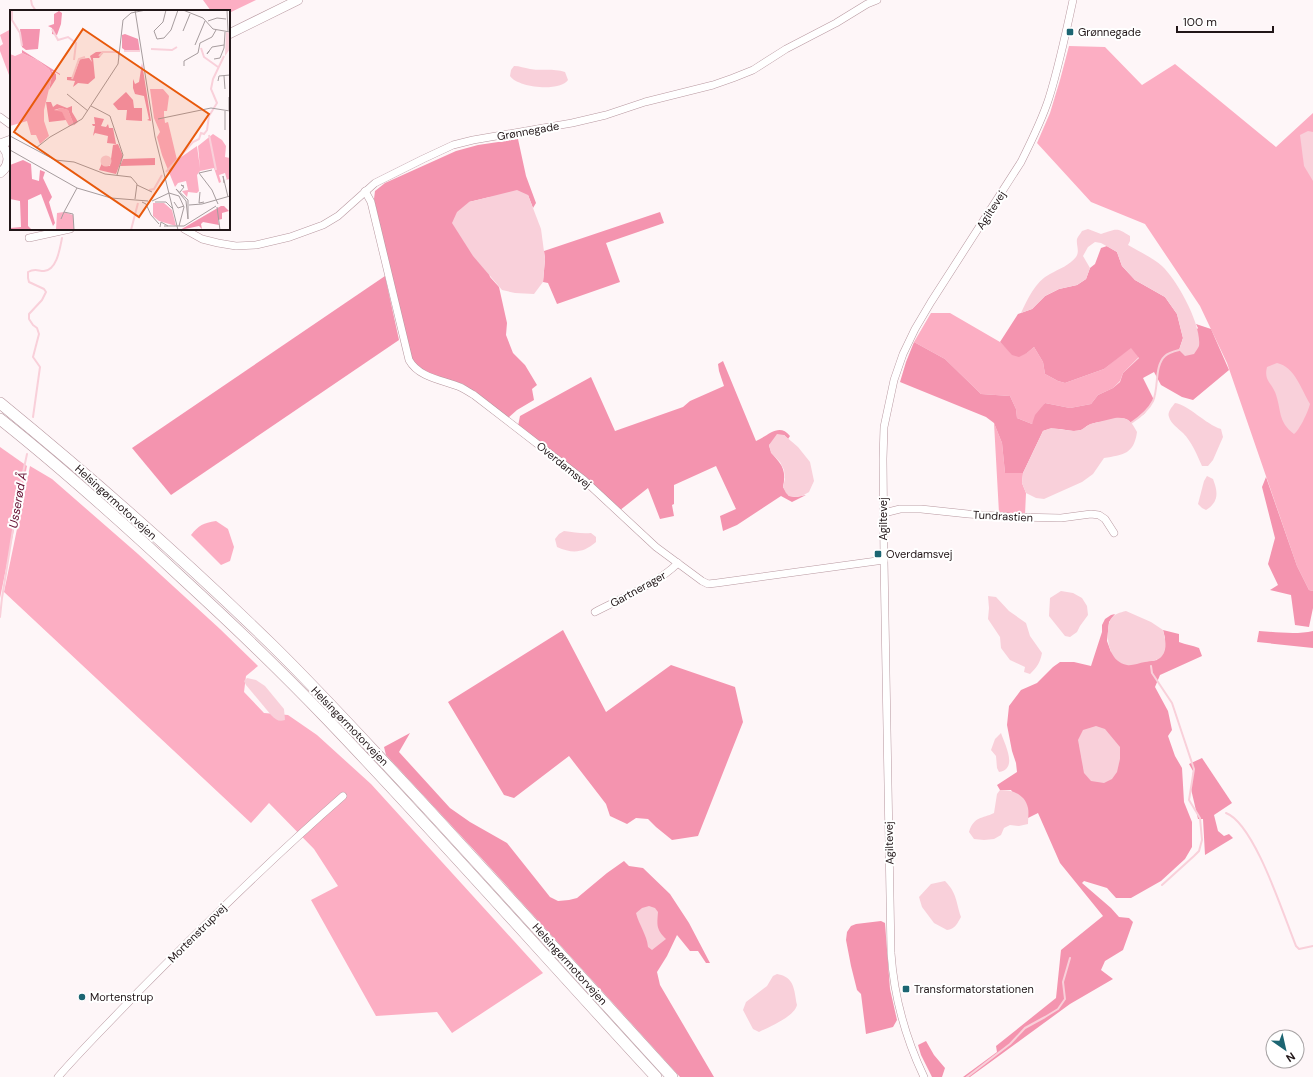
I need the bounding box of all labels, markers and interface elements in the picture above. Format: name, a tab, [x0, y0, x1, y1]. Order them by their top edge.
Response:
scale bar	[1177, 8, 1273, 34]
inset map	[10, 10, 230, 230]
text: 100 m	[1183, 14, 1217, 30]
place label: Grønnegade	[1078, 25, 1141, 39]
marker: Grønnegade	[1065, 27, 1075, 37]
street label: Grønnegade	[496, 119, 560, 143]
street label: Agiltevej	[973, 188, 1009, 232]
street label: Overdamsvej	[534, 439, 594, 491]
street label: Helsingørmotorvejen	[72, 462, 160, 542]
water label: Usserød Å	[5, 471, 31, 529]
street label: Agiltevej	[876, 497, 890, 541]
street label: Tundrastien	[973, 507, 1033, 525]
place label: Overdamsvej	[886, 547, 953, 561]
marker: Overdamsvej	[873, 549, 883, 559]
street label: Gartnerager	[608, 568, 668, 610]
street label: Helsingørmotorvejen	[308, 683, 392, 769]
street label: Agiltevej	[882, 821, 896, 865]
street label: Mortenstrupvej	[165, 901, 229, 965]
street label: Helsingørmotorvejen	[530, 920, 610, 1008]
place label: Transformatorstationen	[914, 982, 1034, 996]
marker: Transformatorstationen	[901, 984, 911, 994]
place label: Mortenstrup	[90, 990, 154, 1004]
marker: Mortenstrup	[77, 992, 87, 1002]
north arrow	[1265, 1029, 1305, 1069]
text: N	[1283, 1049, 1298, 1065]

